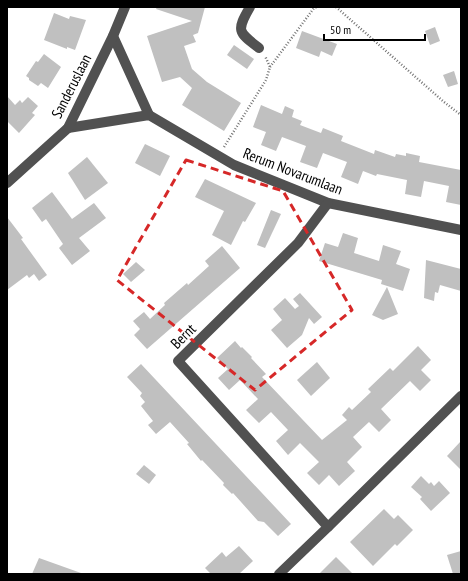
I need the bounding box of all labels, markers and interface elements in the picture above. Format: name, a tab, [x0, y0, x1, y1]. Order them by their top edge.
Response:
scale bar	[324, 16, 425, 42]
text: 50 m	[330, 22, 351, 37]
street label: Sanderuslaan	[47, 51, 95, 121]
street label: Rerum Novarumlaan	[241, 143, 345, 199]
street label: Bernt	[166, 319, 200, 353]

